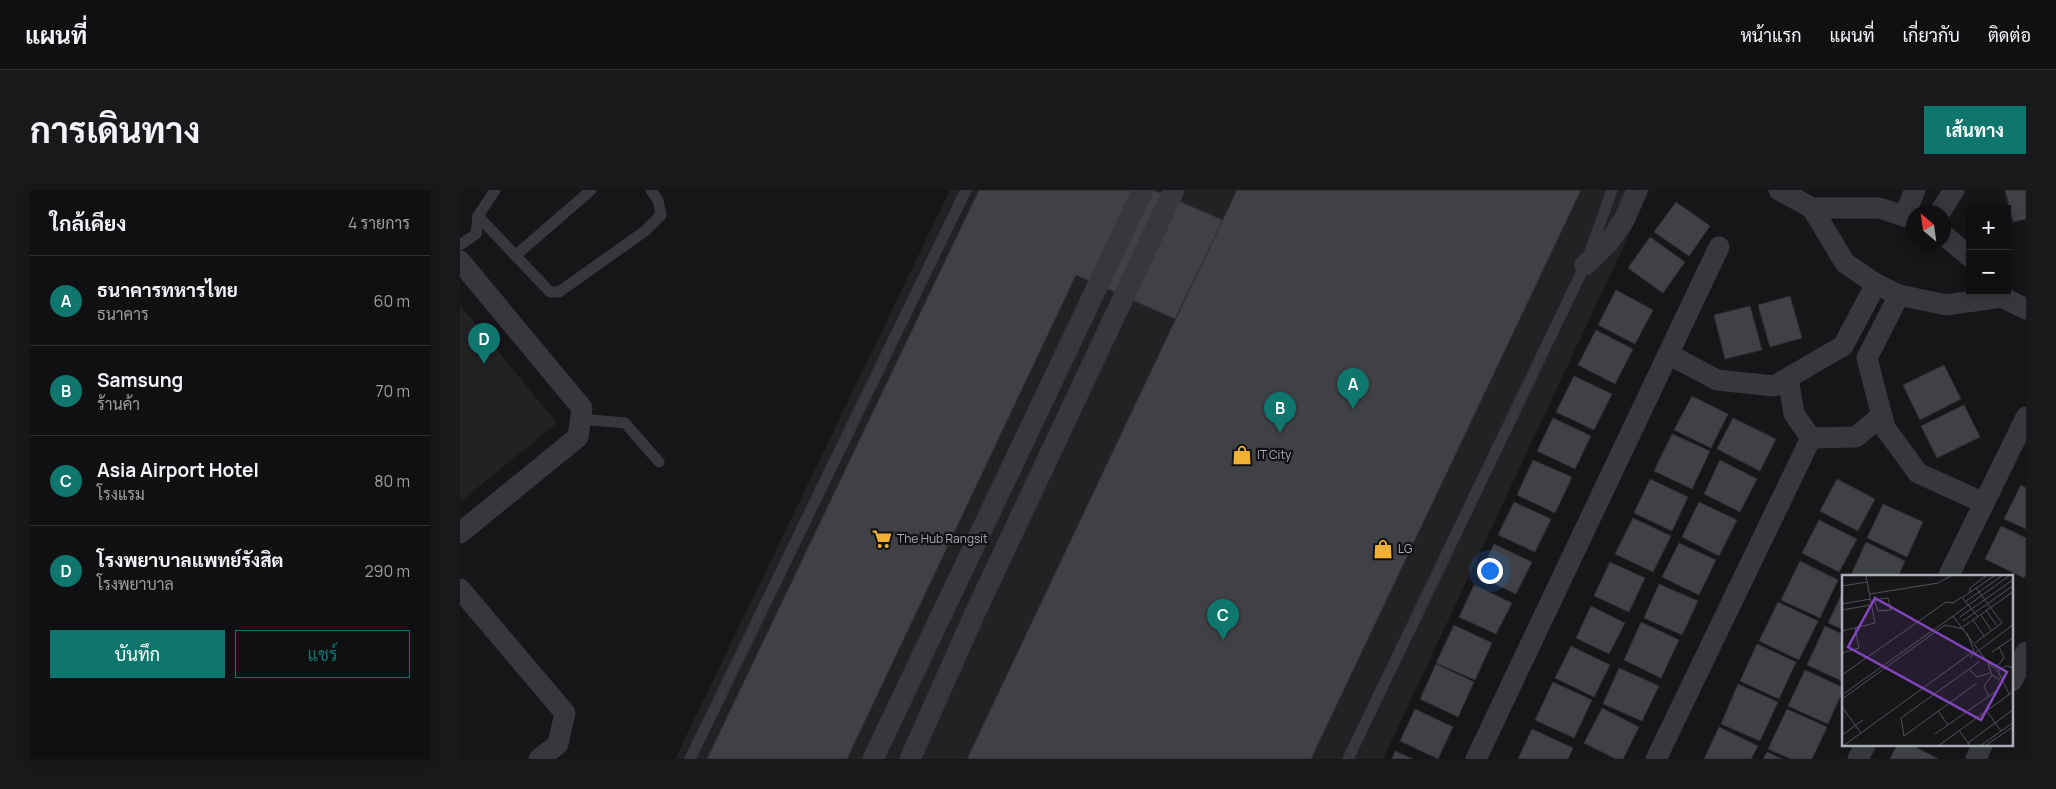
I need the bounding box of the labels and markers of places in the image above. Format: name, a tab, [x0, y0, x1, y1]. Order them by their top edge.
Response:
pin: D	[468, 323, 500, 364]
pin: A	[1337, 368, 1369, 409]
pin: B	[1264, 392, 1296, 433]
shop icon: IT City	[1231, 444, 1253, 466]
place label: IT City	[1257, 446, 1292, 463]
supermarket icon: The Hub Rangsit	[871, 528, 893, 550]
place label: The Hub Rangsit	[897, 530, 988, 547]
shop icon: LG	[1372, 538, 1394, 560]
place label: LG	[1398, 540, 1413, 557]
pin: C	[1207, 599, 1239, 640]

